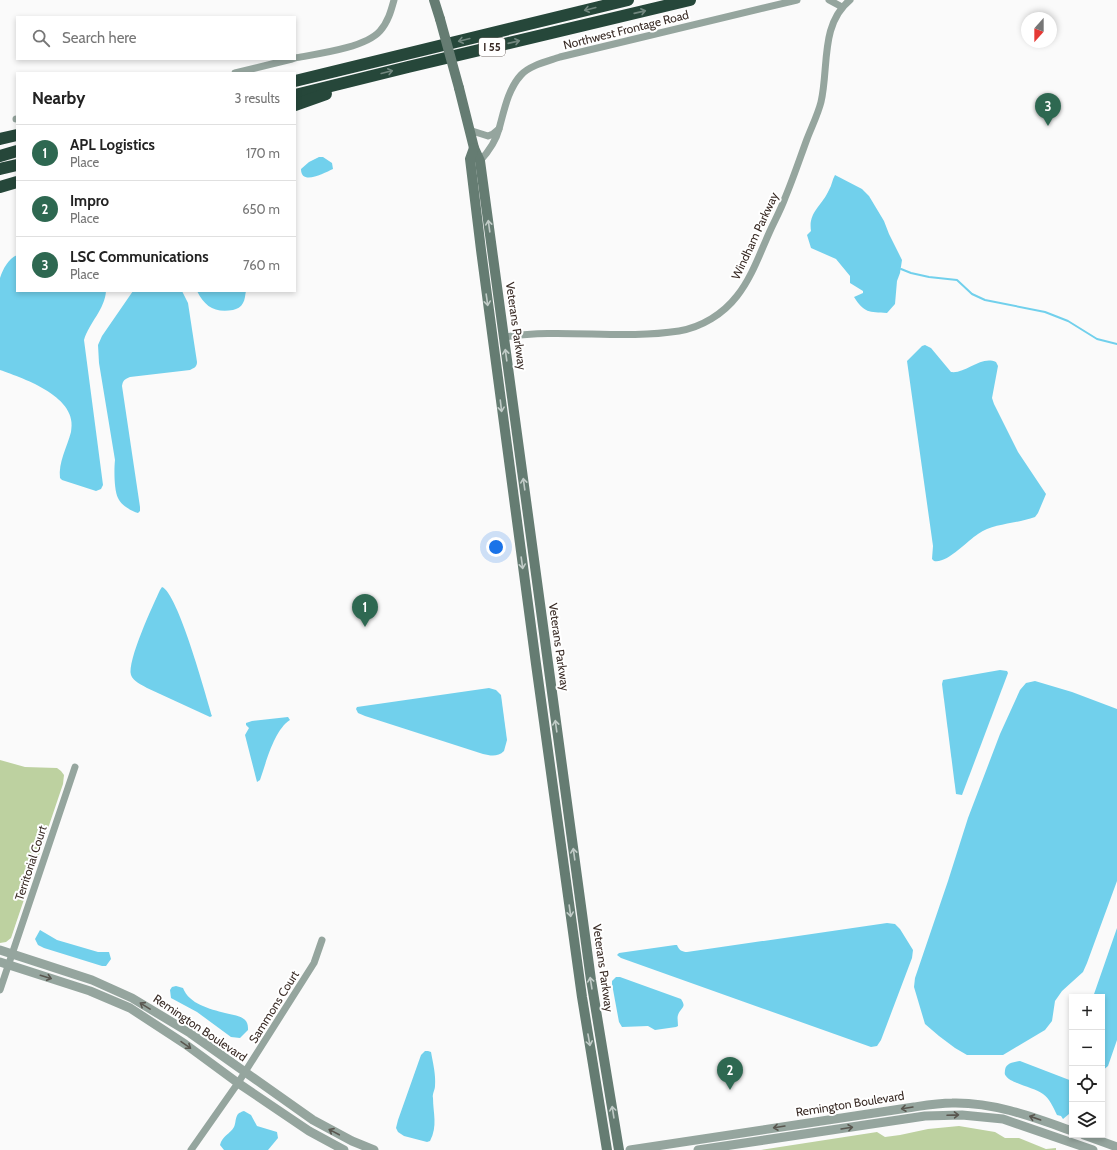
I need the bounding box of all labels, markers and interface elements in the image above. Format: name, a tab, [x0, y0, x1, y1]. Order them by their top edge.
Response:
one-way arrow	[584, 6, 597, 13]
street label: Northwest Frontage Road	[562, 7, 690, 52]
one-way arrow	[633, 7, 646, 15]
north arrow	[1021, 12, 1057, 48]
search box	[16, 16, 296, 60]
icon: search	[30, 27, 52, 49]
text: Search here	[62, 29, 137, 47]
one-way arrow	[458, 36, 471, 44]
one-way arrow	[507, 37, 520, 45]
road number: I 55	[479, 38, 505, 56]
one-way arrow	[380, 68, 393, 75]
text: Nearby	[32, 88, 85, 108]
text: 3 results	[234, 90, 280, 106]
pin: 3	[1035, 93, 1061, 126]
text: APL Logistics	[70, 136, 155, 154]
text: 1	[43, 145, 47, 161]
text: 170 m	[246, 145, 280, 161]
text: Place	[70, 154, 99, 170]
street label: Windham Parkway	[728, 190, 781, 282]
text: Impro	[70, 192, 109, 210]
text: 2	[42, 201, 48, 217]
text: 650 m	[242, 201, 280, 217]
text: Place	[70, 210, 99, 226]
one-way arrow	[485, 220, 493, 233]
text: LSC Communications	[70, 248, 209, 266]
text: 3	[41, 257, 49, 273]
text: 760 m	[243, 257, 280, 273]
text: Place	[70, 266, 99, 282]
street label: Veterans Parkway	[503, 281, 530, 371]
one-way arrow	[483, 293, 491, 306]
one-way arrow	[503, 349, 510, 362]
one-way arrow	[498, 399, 505, 412]
one-way arrow	[520, 478, 528, 491]
your location	[486, 537, 506, 557]
one-way arrow	[518, 556, 526, 569]
pin: 1	[352, 594, 378, 627]
street label: Veterans Parkway	[546, 602, 573, 692]
one-way arrow	[552, 720, 560, 733]
street label: Territorial Court	[11, 823, 50, 902]
one-way arrow	[570, 848, 578, 861]
one-way arrow	[566, 904, 574, 917]
street label: Veterans Parkway	[590, 923, 617, 1013]
street label: Sammons Court	[245, 968, 302, 1046]
one-way arrow	[39, 974, 52, 981]
one-way arrow	[587, 977, 595, 990]
street label: Remington Boulevard	[151, 991, 250, 1064]
map controls	[1069, 994, 1105, 1138]
button: +	[1069, 994, 1105, 1030]
one-way arrow	[139, 1001, 151, 1009]
button: −	[1069, 1030, 1105, 1066]
one-way arrow	[585, 1033, 593, 1046]
one-way arrow	[180, 1041, 191, 1049]
pin: 2	[717, 1057, 743, 1090]
button: locate	[1069, 1066, 1105, 1102]
street label: Remington Boulevard	[795, 1088, 905, 1119]
button: layers	[1069, 1102, 1105, 1138]
one-way arrow	[901, 1104, 914, 1112]
one-way arrow	[608, 1105, 616, 1118]
one-way arrow	[946, 1111, 959, 1119]
one-way arrow	[1030, 1113, 1042, 1121]
one-way arrow	[773, 1123, 786, 1131]
one-way arrow	[840, 1124, 853, 1132]
one-way arrow	[329, 1128, 341, 1135]

